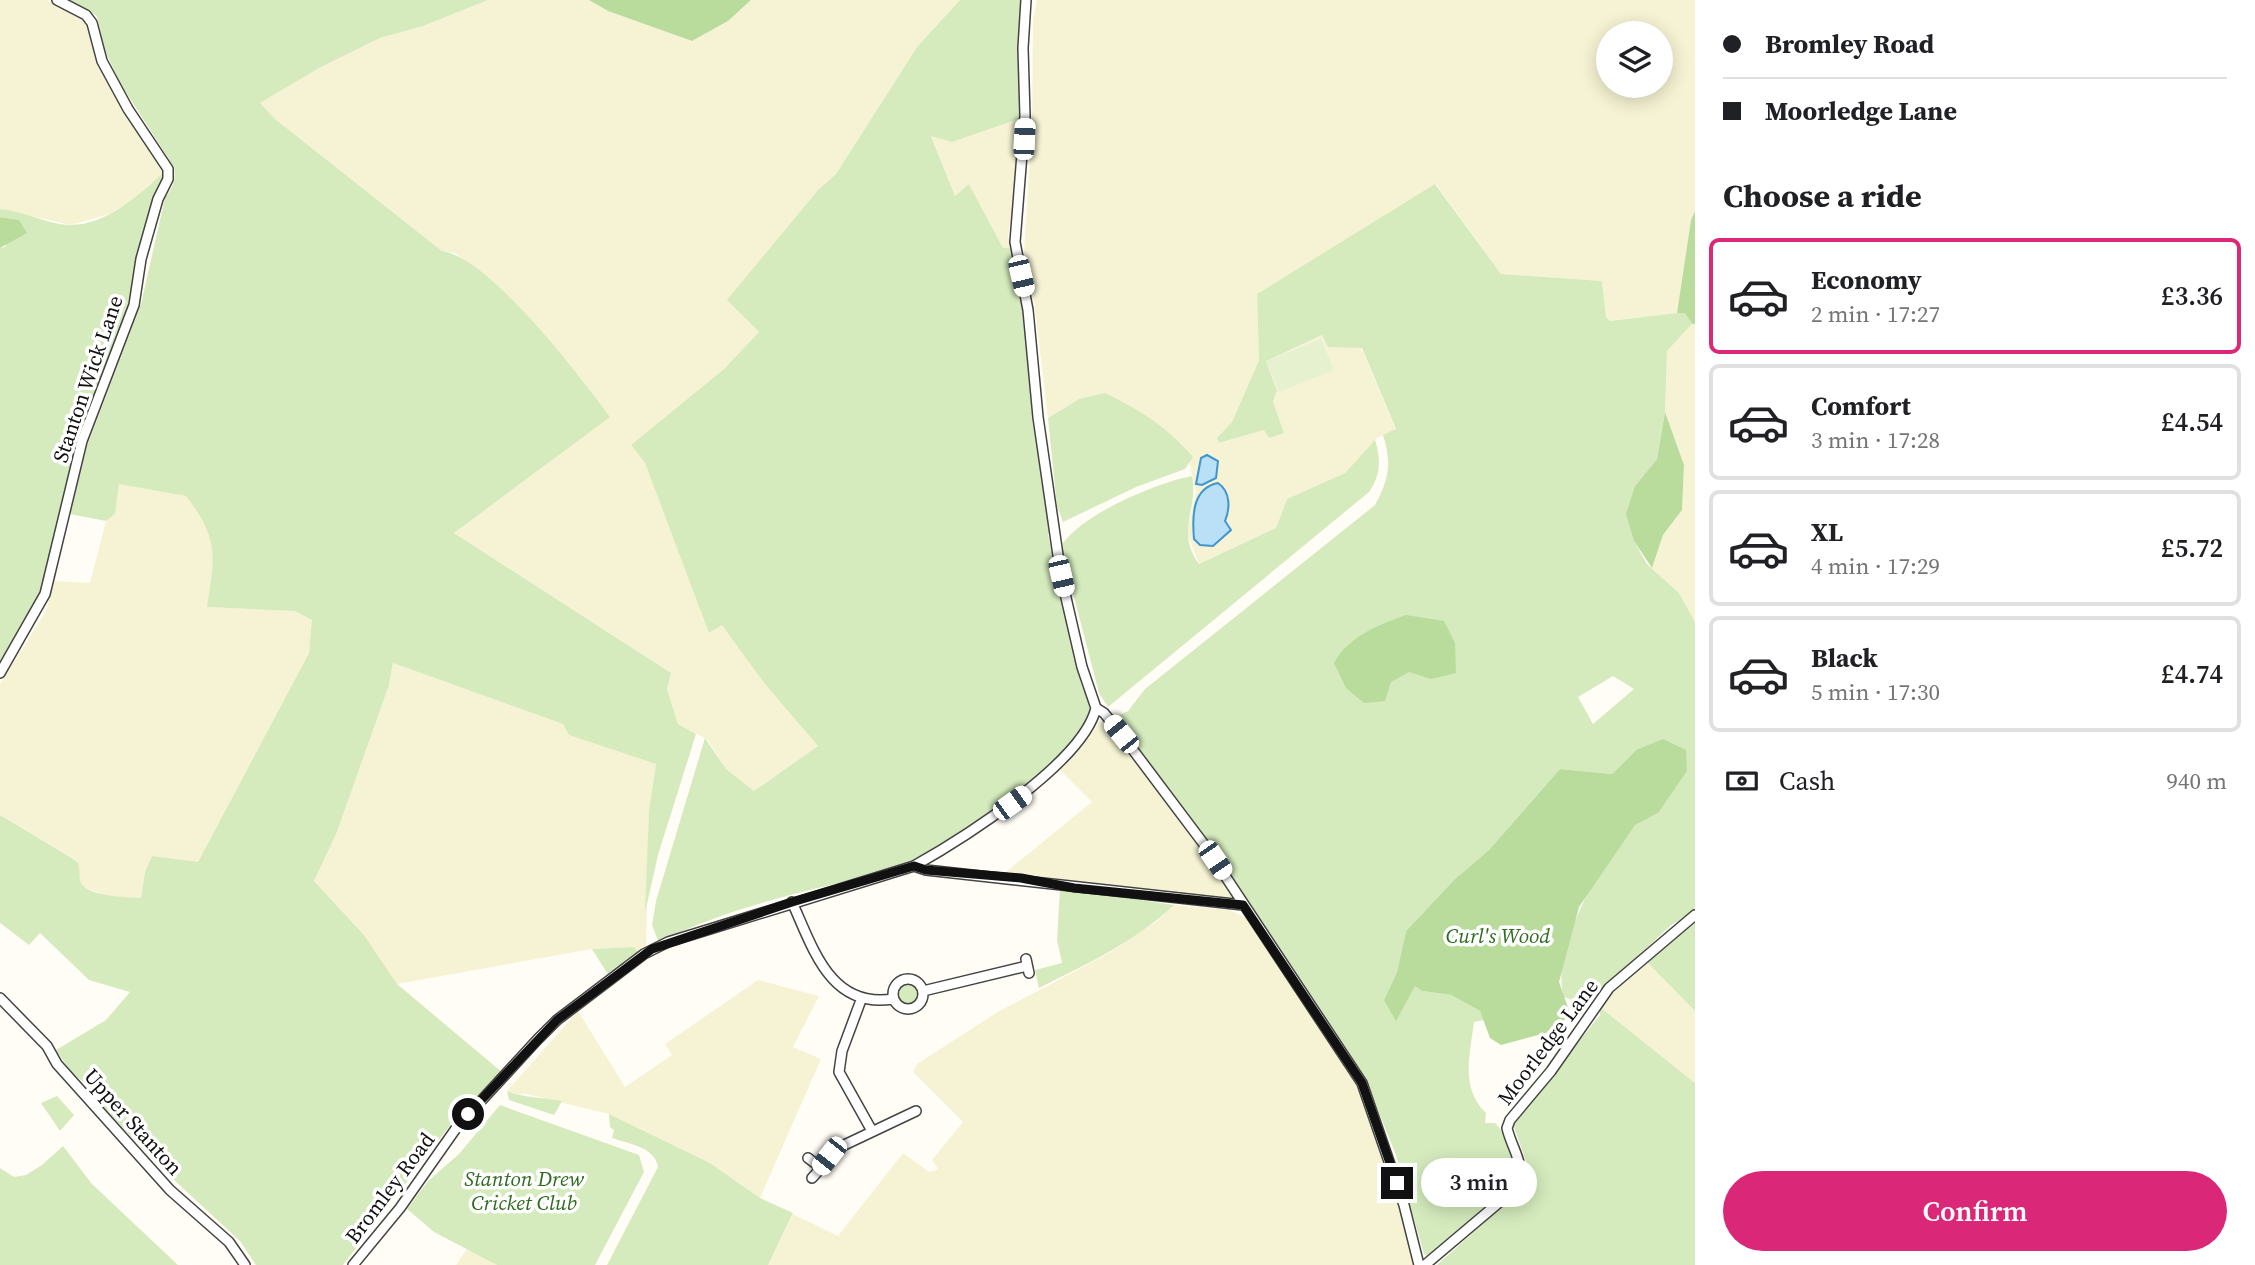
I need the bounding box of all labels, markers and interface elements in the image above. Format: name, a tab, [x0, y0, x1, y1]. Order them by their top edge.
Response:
map controls	[1596, 21, 1673, 98]
button: layers	[1596, 21, 1673, 98]
text: Bromley Road	[1765, 26, 1934, 62]
text: Moorledge Lane	[1765, 93, 1957, 129]
car	[1013, 117, 1036, 161]
text: Choose a ride	[1723, 174, 1922, 218]
car	[1007, 253, 1036, 299]
text: Economy	[1811, 262, 1922, 298]
icon: car	[1727, 265, 1790, 328]
text: £3.36	[2161, 278, 2223, 314]
street label: Stanton Wick Lane	[45, 291, 130, 466]
text: 2 min · 17:27	[1811, 298, 1940, 330]
text: Comfort	[1811, 388, 1911, 424]
icon: car	[1727, 391, 1790, 454]
text: £4.54	[2161, 404, 2223, 440]
text: 3 min · 17:28	[1811, 424, 1940, 456]
text: XL	[1811, 514, 1843, 550]
icon: car	[1727, 517, 1790, 580]
text: £5.72	[2161, 530, 2223, 566]
text: 4 min · 17:29	[1811, 550, 1940, 582]
car	[1047, 553, 1076, 599]
text: Black	[1811, 640, 1878, 676]
icon: car	[1727, 643, 1790, 706]
text: £4.74	[2161, 656, 2223, 692]
text: 5 min · 17:30	[1811, 676, 1940, 708]
car	[1100, 711, 1143, 757]
icon: cash	[1723, 762, 1761, 800]
text: Cash	[1779, 763, 1835, 799]
text: 940 m	[2166, 765, 2227, 797]
car	[989, 782, 1036, 824]
car	[1195, 837, 1236, 883]
park label: Curl's Wood	[1446, 921, 1550, 950]
street label: Moorledge Lane	[1490, 972, 1605, 1111]
street label: Upper Stanton	[77, 1062, 189, 1182]
route start	[452, 1098, 484, 1130]
street label: Bromley Road	[338, 1126, 441, 1249]
car	[808, 1133, 851, 1179]
callout: 3 min	[1422, 1158, 1537, 1208]
park label: Stanton Drew Cricket Club	[464, 1164, 585, 1217]
text: 3 min	[1449, 1166, 1509, 1198]
route end	[1381, 1167, 1413, 1199]
button: Confirm	[1723, 1171, 2227, 1251]

